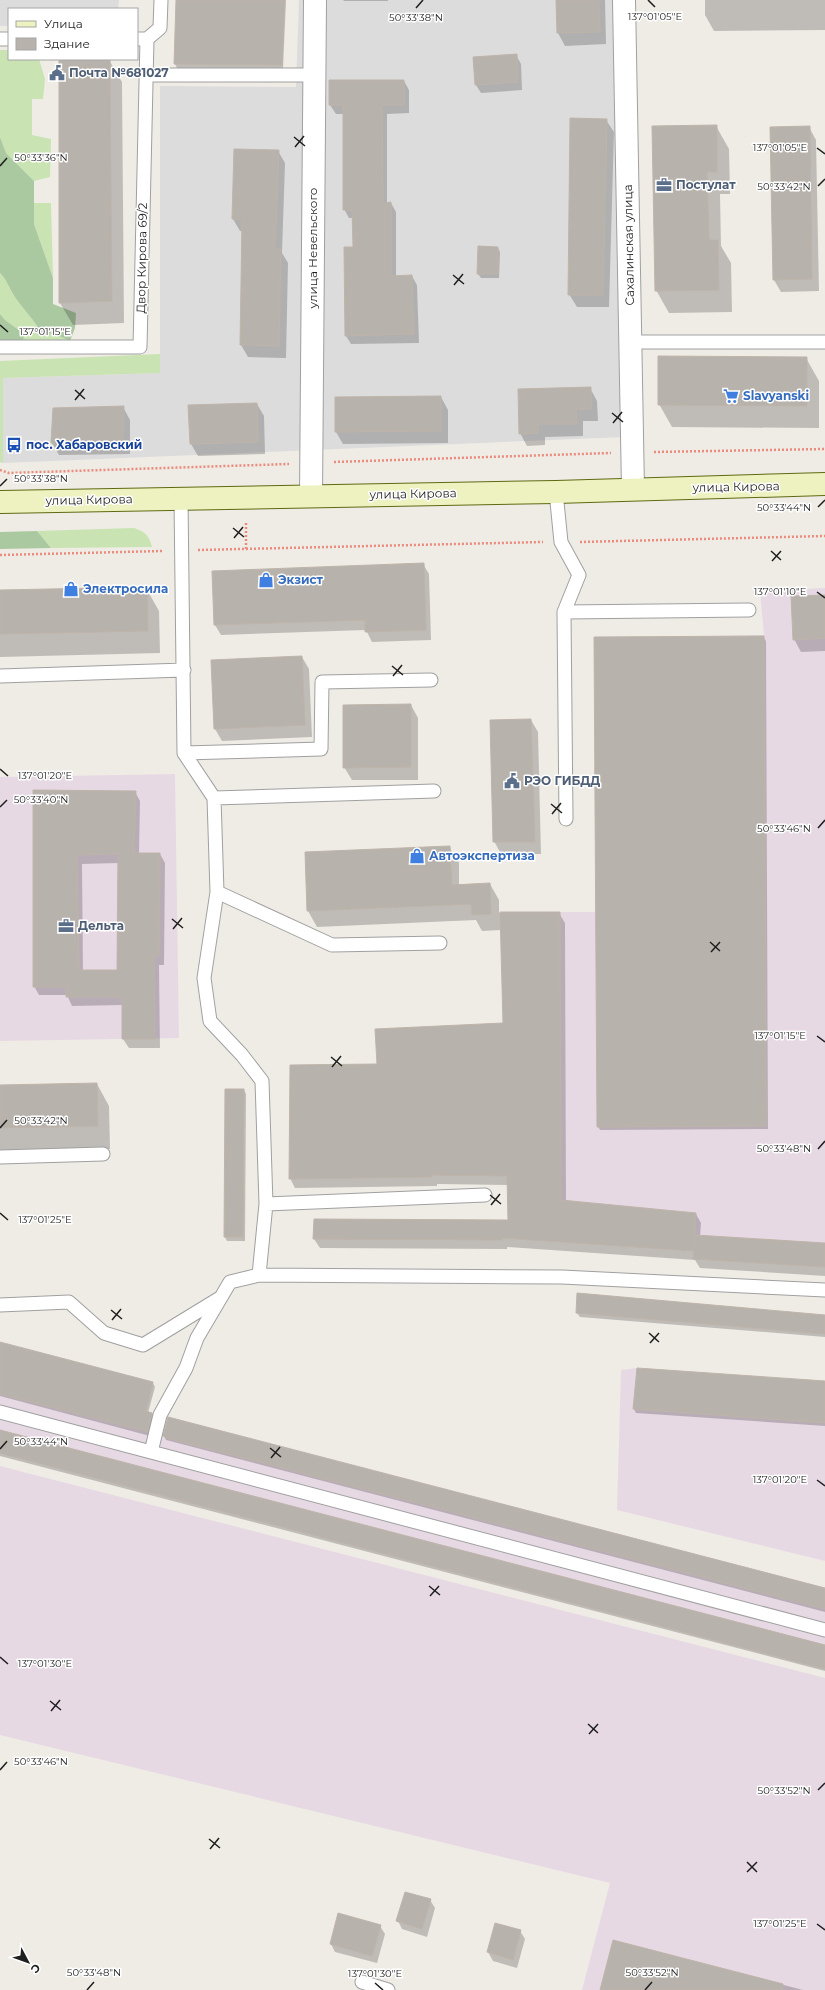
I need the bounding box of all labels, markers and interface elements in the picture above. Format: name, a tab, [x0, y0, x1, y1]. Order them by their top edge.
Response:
legend	[8, 8, 138, 60]
text: 137°01'05"E	[628, 10, 682, 23]
text: 50°33'38"N	[389, 11, 443, 24]
text: Улица	[44, 16, 83, 31]
text: Здание	[44, 36, 90, 51]
public building icon: Почта №681027	[48, 64, 66, 82]
place label: Почта №681027	[69, 65, 169, 80]
text: 137°01'05"E	[753, 141, 807, 154]
text: 50°33'36"N	[14, 151, 68, 164]
office icon: Постулат	[655, 176, 673, 194]
place label: Постулат	[676, 177, 736, 192]
text: 50°33'42"N	[757, 180, 811, 193]
street label: Сахалинская улица	[620, 184, 637, 306]
street label: улица Невельского	[305, 187, 320, 310]
street label: Двор Кирова 69/2	[133, 202, 150, 314]
text: 137°01'15"E	[19, 325, 71, 338]
supermarket icon: Slavyanski	[722, 387, 740, 405]
place label: Slavyanski	[743, 388, 809, 403]
bus stop icon: пос. Хабаровский	[5, 436, 23, 454]
place label: пос. Хабаровский	[26, 437, 142, 452]
text: 50°33'38"N	[14, 472, 68, 485]
street label: улица Кирова	[691, 478, 780, 495]
street label: улица Кирова	[368, 485, 457, 502]
street label: улица Кирова	[44, 491, 133, 508]
text: 50°33'44"N	[757, 501, 811, 514]
shop icon: Экзист	[257, 571, 275, 589]
place label: Экзист	[278, 572, 324, 587]
shop icon: Электросила	[62, 580, 80, 598]
place label: Электросила	[83, 581, 168, 596]
text: 137°01'10"E	[754, 585, 807, 598]
text: 137°01'20"E	[18, 769, 73, 782]
public building icon: РЭО ГИБДД	[503, 772, 521, 790]
place label: РЭО ГИБДД	[524, 773, 600, 788]
text: 50°33'40"N	[14, 793, 68, 806]
text: 50°33'46"N	[757, 822, 811, 835]
shop icon: Автоэкспертиза	[408, 847, 426, 865]
place label: Автоэкспертиза	[429, 848, 535, 863]
office icon: Дельта	[57, 917, 75, 935]
place label: Дельта	[78, 918, 124, 933]
text: 137°01'15"E	[754, 1029, 806, 1042]
text: 50°33'42"N	[14, 1114, 68, 1127]
text: 50°33'48"N	[757, 1142, 811, 1155]
text: 137°01'25"E	[18, 1213, 72, 1226]
text: 50°33'44"N	[14, 1435, 68, 1448]
text: 137°01'20"E	[753, 1473, 808, 1486]
text: 137°01'30"E	[18, 1657, 73, 1670]
text: 50°33'46"N	[14, 1755, 68, 1768]
text: 50°33'52"N	[757, 1784, 811, 1797]
text: 137°01'25"E	[753, 1917, 807, 1930]
north arrow	[8, 1942, 48, 1982]
text: С	[28, 1961, 43, 1976]
text: 50°33'48"N	[67, 1966, 121, 1979]
text: 50°33'52"N	[625, 1966, 679, 1979]
text: 137°01'30"E	[348, 1967, 403, 1980]

